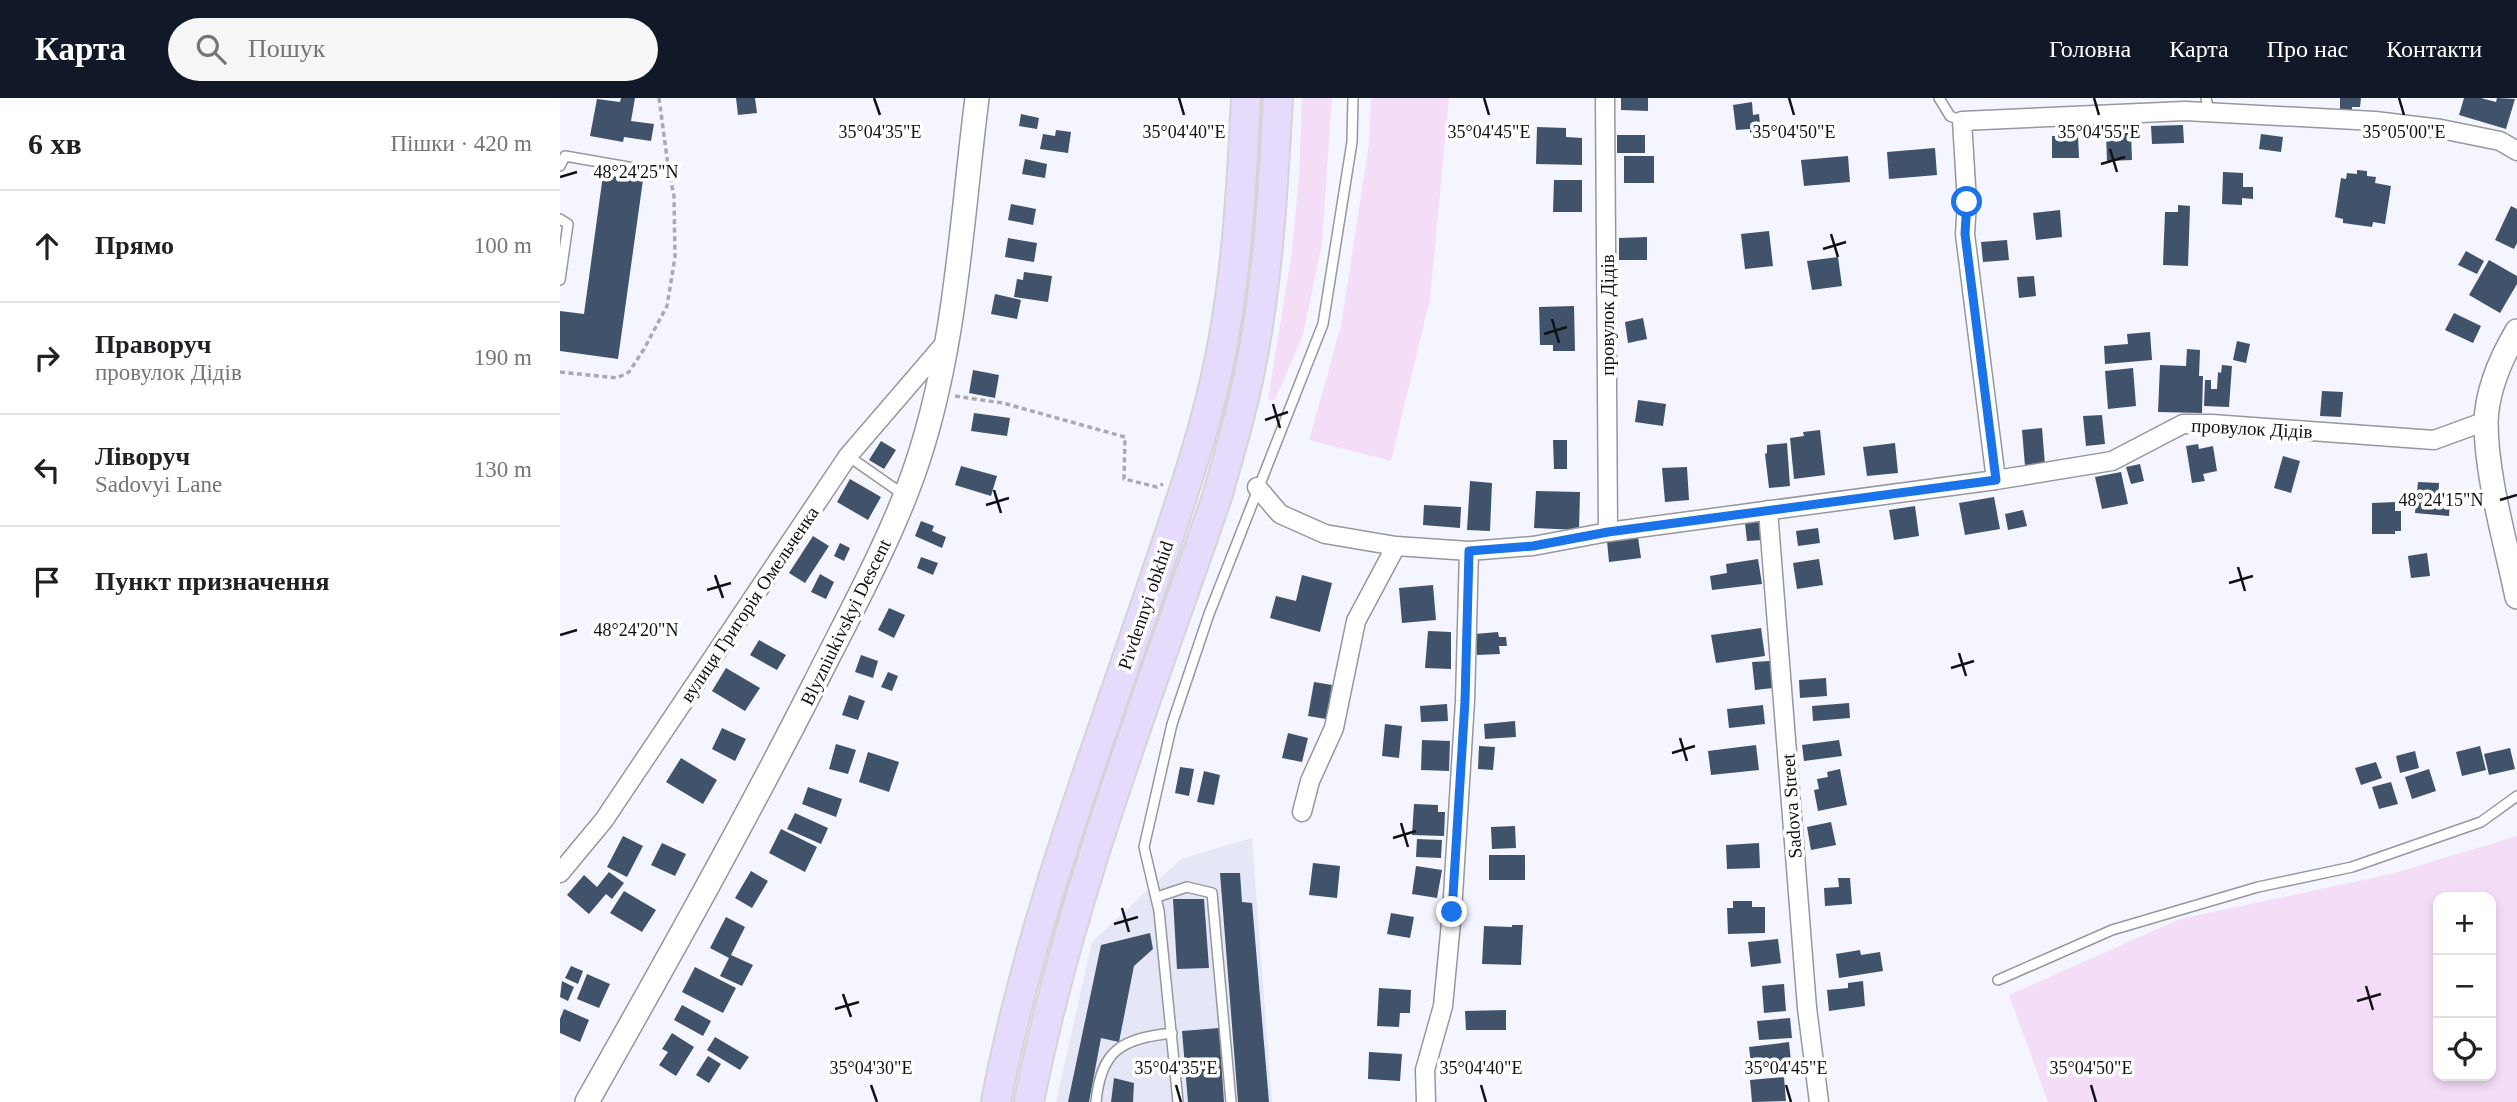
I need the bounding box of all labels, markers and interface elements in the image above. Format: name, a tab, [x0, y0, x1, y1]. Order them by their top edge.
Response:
search box	[168, 18, 658, 81]
icon: search	[192, 30, 230, 68]
text: Карта	[35, 31, 126, 67]
text: Пошук	[248, 34, 325, 63]
text: Головна	[2049, 36, 2131, 62]
text: Карта	[2169, 36, 2229, 62]
text: Про нас	[2267, 36, 2348, 62]
text: Контакти	[2386, 36, 2482, 62]
text: 35°04'35"E	[839, 122, 921, 142]
text: 35°04'40"E	[1143, 122, 1225, 142]
text: 35°04'45"E	[1448, 122, 1530, 142]
text: 35°04'50"E	[1753, 122, 1835, 142]
text: 35°04'55"E	[2058, 122, 2140, 142]
text: 35°05'00"E	[2363, 122, 2445, 142]
text: 6 хв	[28, 127, 82, 160]
text: Пішки · 420 m	[391, 131, 532, 156]
text: 48°24'25"N	[594, 162, 678, 182]
route start	[1951, 186, 1982, 217]
icon: ahead	[28, 227, 66, 265]
text: Прямо	[95, 231, 174, 260]
text: 100 m	[474, 233, 532, 258]
street label: провулок Дідів	[1597, 254, 1618, 376]
text: Праворуч	[95, 330, 211, 359]
icon: right	[28, 339, 66, 377]
text: 190 m	[474, 345, 532, 370]
text: провулок Дідів	[95, 360, 242, 385]
street label: провулок Дідів	[2191, 415, 2313, 442]
text: Ліворуч	[95, 442, 190, 471]
icon: left	[28, 451, 66, 489]
text: 130 m	[474, 457, 532, 482]
text: Sadovyi Lane	[95, 472, 222, 497]
text: 48°24'15"N	[2399, 490, 2483, 510]
street label: вулиця Григорія Омельченка	[676, 502, 823, 706]
street label: Blyzniukivskyi Descent	[796, 535, 895, 709]
street label: Pivdennyi obkhid	[1114, 538, 1177, 672]
icon: arrive	[28, 563, 66, 601]
text: Пункт призначення	[95, 567, 330, 596]
text: 48°24'20"N	[594, 620, 678, 640]
street label: Sadova Street	[1777, 752, 1806, 859]
map controls	[2433, 892, 2496, 1081]
button: +	[2433, 892, 2496, 955]
route end	[1436, 896, 1467, 927]
button: −	[2433, 955, 2496, 1018]
button: locate	[2433, 1018, 2496, 1081]
text: 35°04'30"E	[830, 1058, 912, 1078]
text: 35°04'35"E	[1135, 1058, 1217, 1078]
text: 35°04'40"E	[1440, 1058, 1522, 1078]
text: 35°04'45"E	[1745, 1058, 1827, 1078]
text: 35°04'50"E	[2050, 1058, 2132, 1078]

